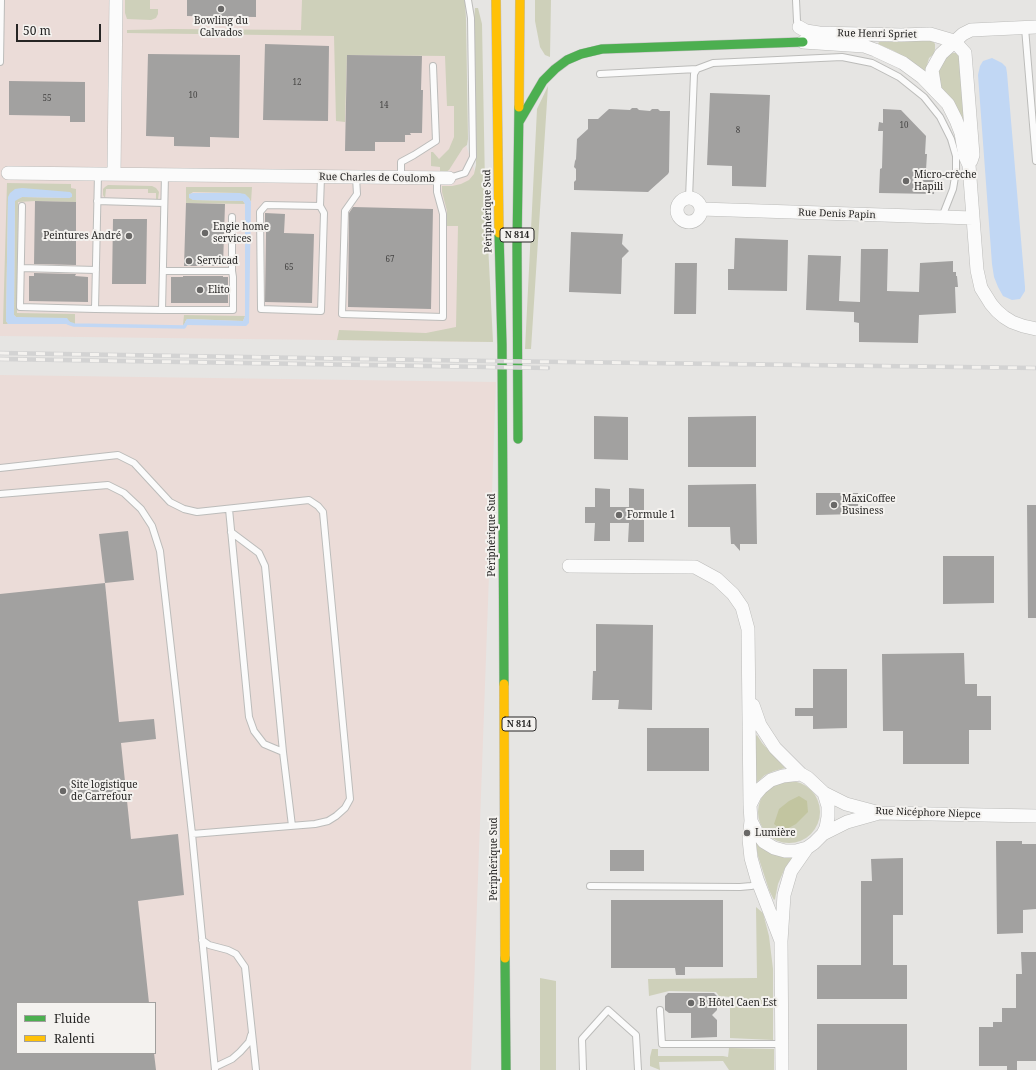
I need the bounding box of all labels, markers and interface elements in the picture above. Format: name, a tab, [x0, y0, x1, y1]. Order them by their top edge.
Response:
marker: Bowling du Calvados	[216, 4, 226, 14]
place label: Bowling du Calvados	[194, 15, 248, 38]
scale bar	[18, 16, 103, 42]
text: 50 m	[23, 22, 51, 39]
street label: Rue Henri Spriet	[837, 27, 917, 41]
house number: 12	[293, 78, 301, 88]
house number: 10	[189, 91, 197, 101]
house number: 55	[43, 94, 51, 104]
house number: 14	[380, 101, 388, 111]
house number: 10	[900, 121, 908, 131]
house number: 8	[736, 126, 740, 136]
street label: Périphérique Sud	[481, 169, 495, 253]
place label: Micro-crèche Hapili	[914, 169, 977, 192]
street label: Rue Charles de Coulomb	[319, 171, 435, 185]
marker: Micro-crèche Hapili	[901, 176, 911, 186]
street label: Rue Denis Papin	[798, 207, 876, 221]
place label: Engie home services	[213, 221, 269, 244]
marker: Engie home services	[200, 228, 210, 238]
road number: N 814	[500, 228, 534, 242]
place label: Peintures André	[43, 230, 121, 242]
marker: Peintures André	[124, 231, 134, 241]
place label: Servicad	[197, 255, 238, 267]
house number: 67	[386, 255, 394, 265]
marker: Servicad	[184, 256, 194, 266]
house number: 65	[285, 263, 293, 273]
place label: Elito	[208, 284, 230, 296]
marker: Elito	[195, 285, 205, 295]
street label: Périphérique Sud	[486, 493, 498, 577]
place label: MaxiCoffee Business	[842, 493, 896, 516]
marker: MaxiCoffee Business	[829, 500, 839, 510]
place label: Formule 1	[627, 509, 675, 521]
marker: Formule 1	[614, 510, 624, 520]
road number: N 814	[502, 717, 536, 731]
place label: Site logistique de Carrefour	[71, 779, 138, 802]
marker: Site logistique de Carrefour	[58, 786, 68, 796]
street label: Rue Nicéphore Niepce	[875, 805, 981, 821]
street label: Périphérique Sud	[488, 817, 500, 901]
place label: Lumière	[755, 827, 796, 839]
marker: Lumière	[742, 828, 752, 838]
place label: B Hôtel Caen Est	[699, 997, 777, 1009]
marker: B Hôtel Caen Est	[686, 998, 696, 1008]
legend	[16, 1002, 156, 1054]
text: Fluide	[54, 1010, 90, 1027]
text: Ralenti	[54, 1030, 95, 1047]

